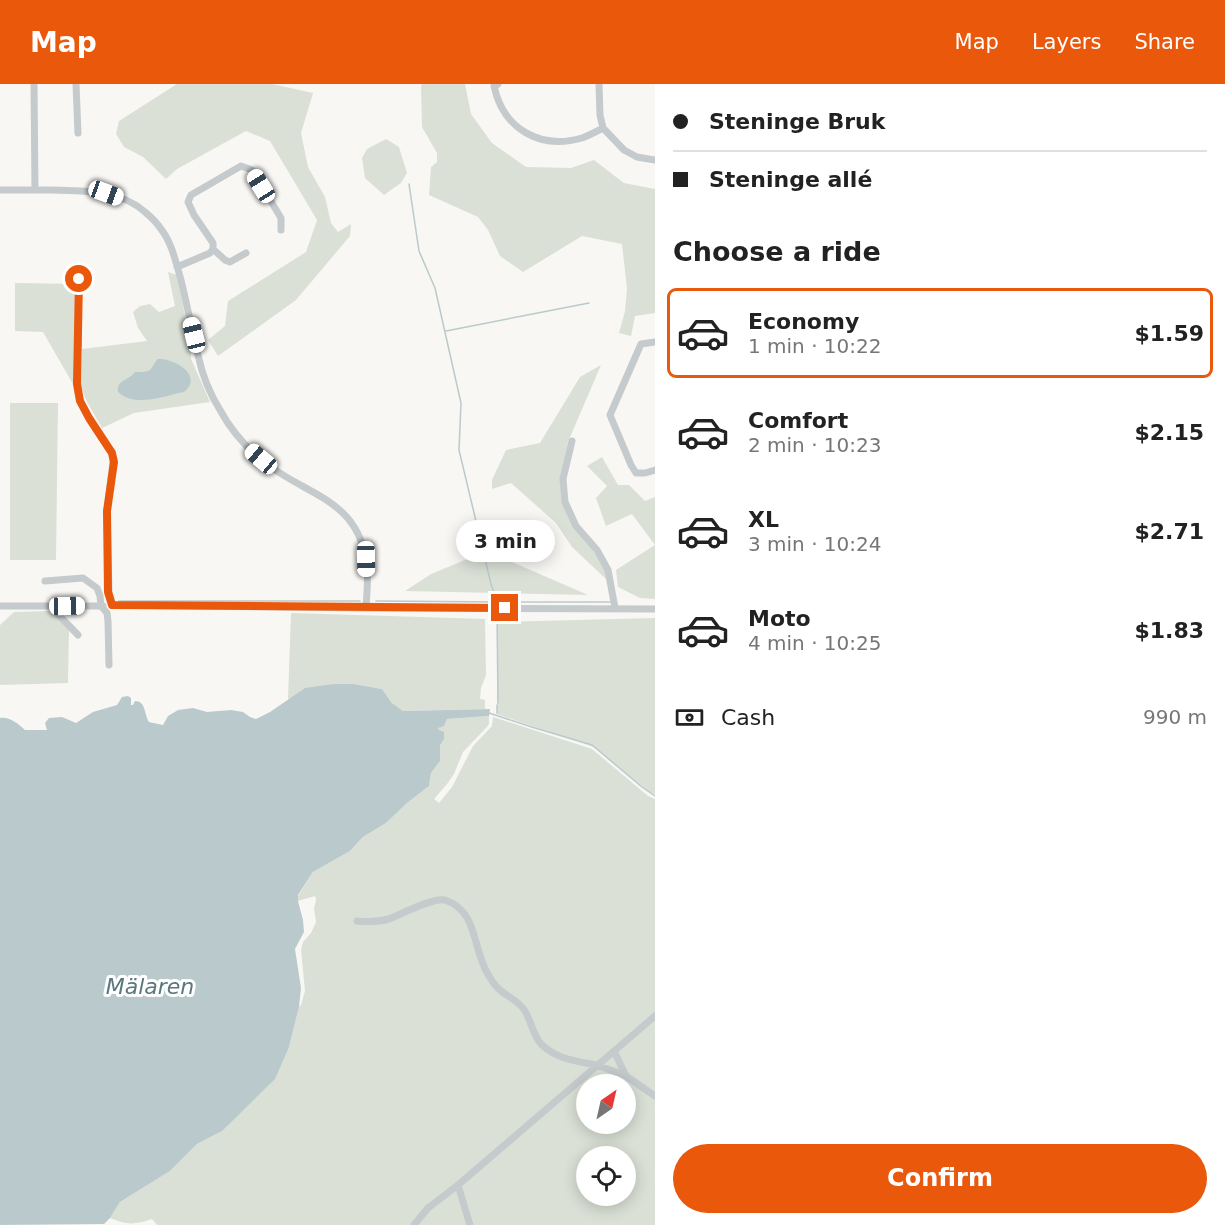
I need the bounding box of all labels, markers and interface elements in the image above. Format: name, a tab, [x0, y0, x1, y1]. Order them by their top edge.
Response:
text: Map	[30, 26, 97, 59]
text: Map	[955, 30, 999, 54]
text: Layers	[1032, 30, 1101, 54]
text: Share	[1134, 30, 1195, 54]
text: Steninge Bruk	[709, 109, 885, 134]
car	[244, 166, 278, 206]
text: Steninge allé	[709, 167, 872, 192]
car	[86, 178, 126, 208]
text: Choose a ride	[673, 236, 881, 267]
route start	[65, 265, 92, 292]
icon: car	[676, 306, 730, 360]
text: Economy	[748, 309, 859, 334]
car	[181, 315, 207, 355]
text: $1.59	[1134, 321, 1204, 346]
text: 1 min · 10:22	[748, 334, 882, 358]
icon: car	[676, 405, 730, 459]
text: Comfort	[748, 408, 848, 433]
text: $2.15	[1134, 420, 1204, 445]
text: 2 min · 10:23	[748, 433, 882, 457]
car	[241, 441, 281, 477]
icon: car	[676, 504, 730, 558]
text: XL	[748, 507, 779, 532]
text: $2.71	[1134, 519, 1204, 544]
callout: 3 min	[456, 521, 554, 563]
text: 3 min	[474, 529, 537, 553]
text: 3 min · 10:24	[748, 532, 882, 556]
car	[357, 541, 375, 577]
route end	[491, 594, 518, 621]
car	[49, 597, 85, 615]
icon: car	[676, 603, 730, 657]
text: Moto	[748, 606, 811, 631]
text: $1.83	[1134, 618, 1204, 643]
text: 4 min · 10:25	[748, 631, 882, 655]
icon: cash	[673, 701, 706, 734]
text: Cash	[721, 705, 775, 730]
text: 990 m	[1143, 705, 1207, 729]
water label: Mälaren	[106, 974, 194, 999]
north arrow	[576, 1074, 636, 1134]
map controls	[576, 1074, 636, 1206]
button: Confirm	[673, 1144, 1207, 1213]
button: locate	[576, 1146, 636, 1206]

